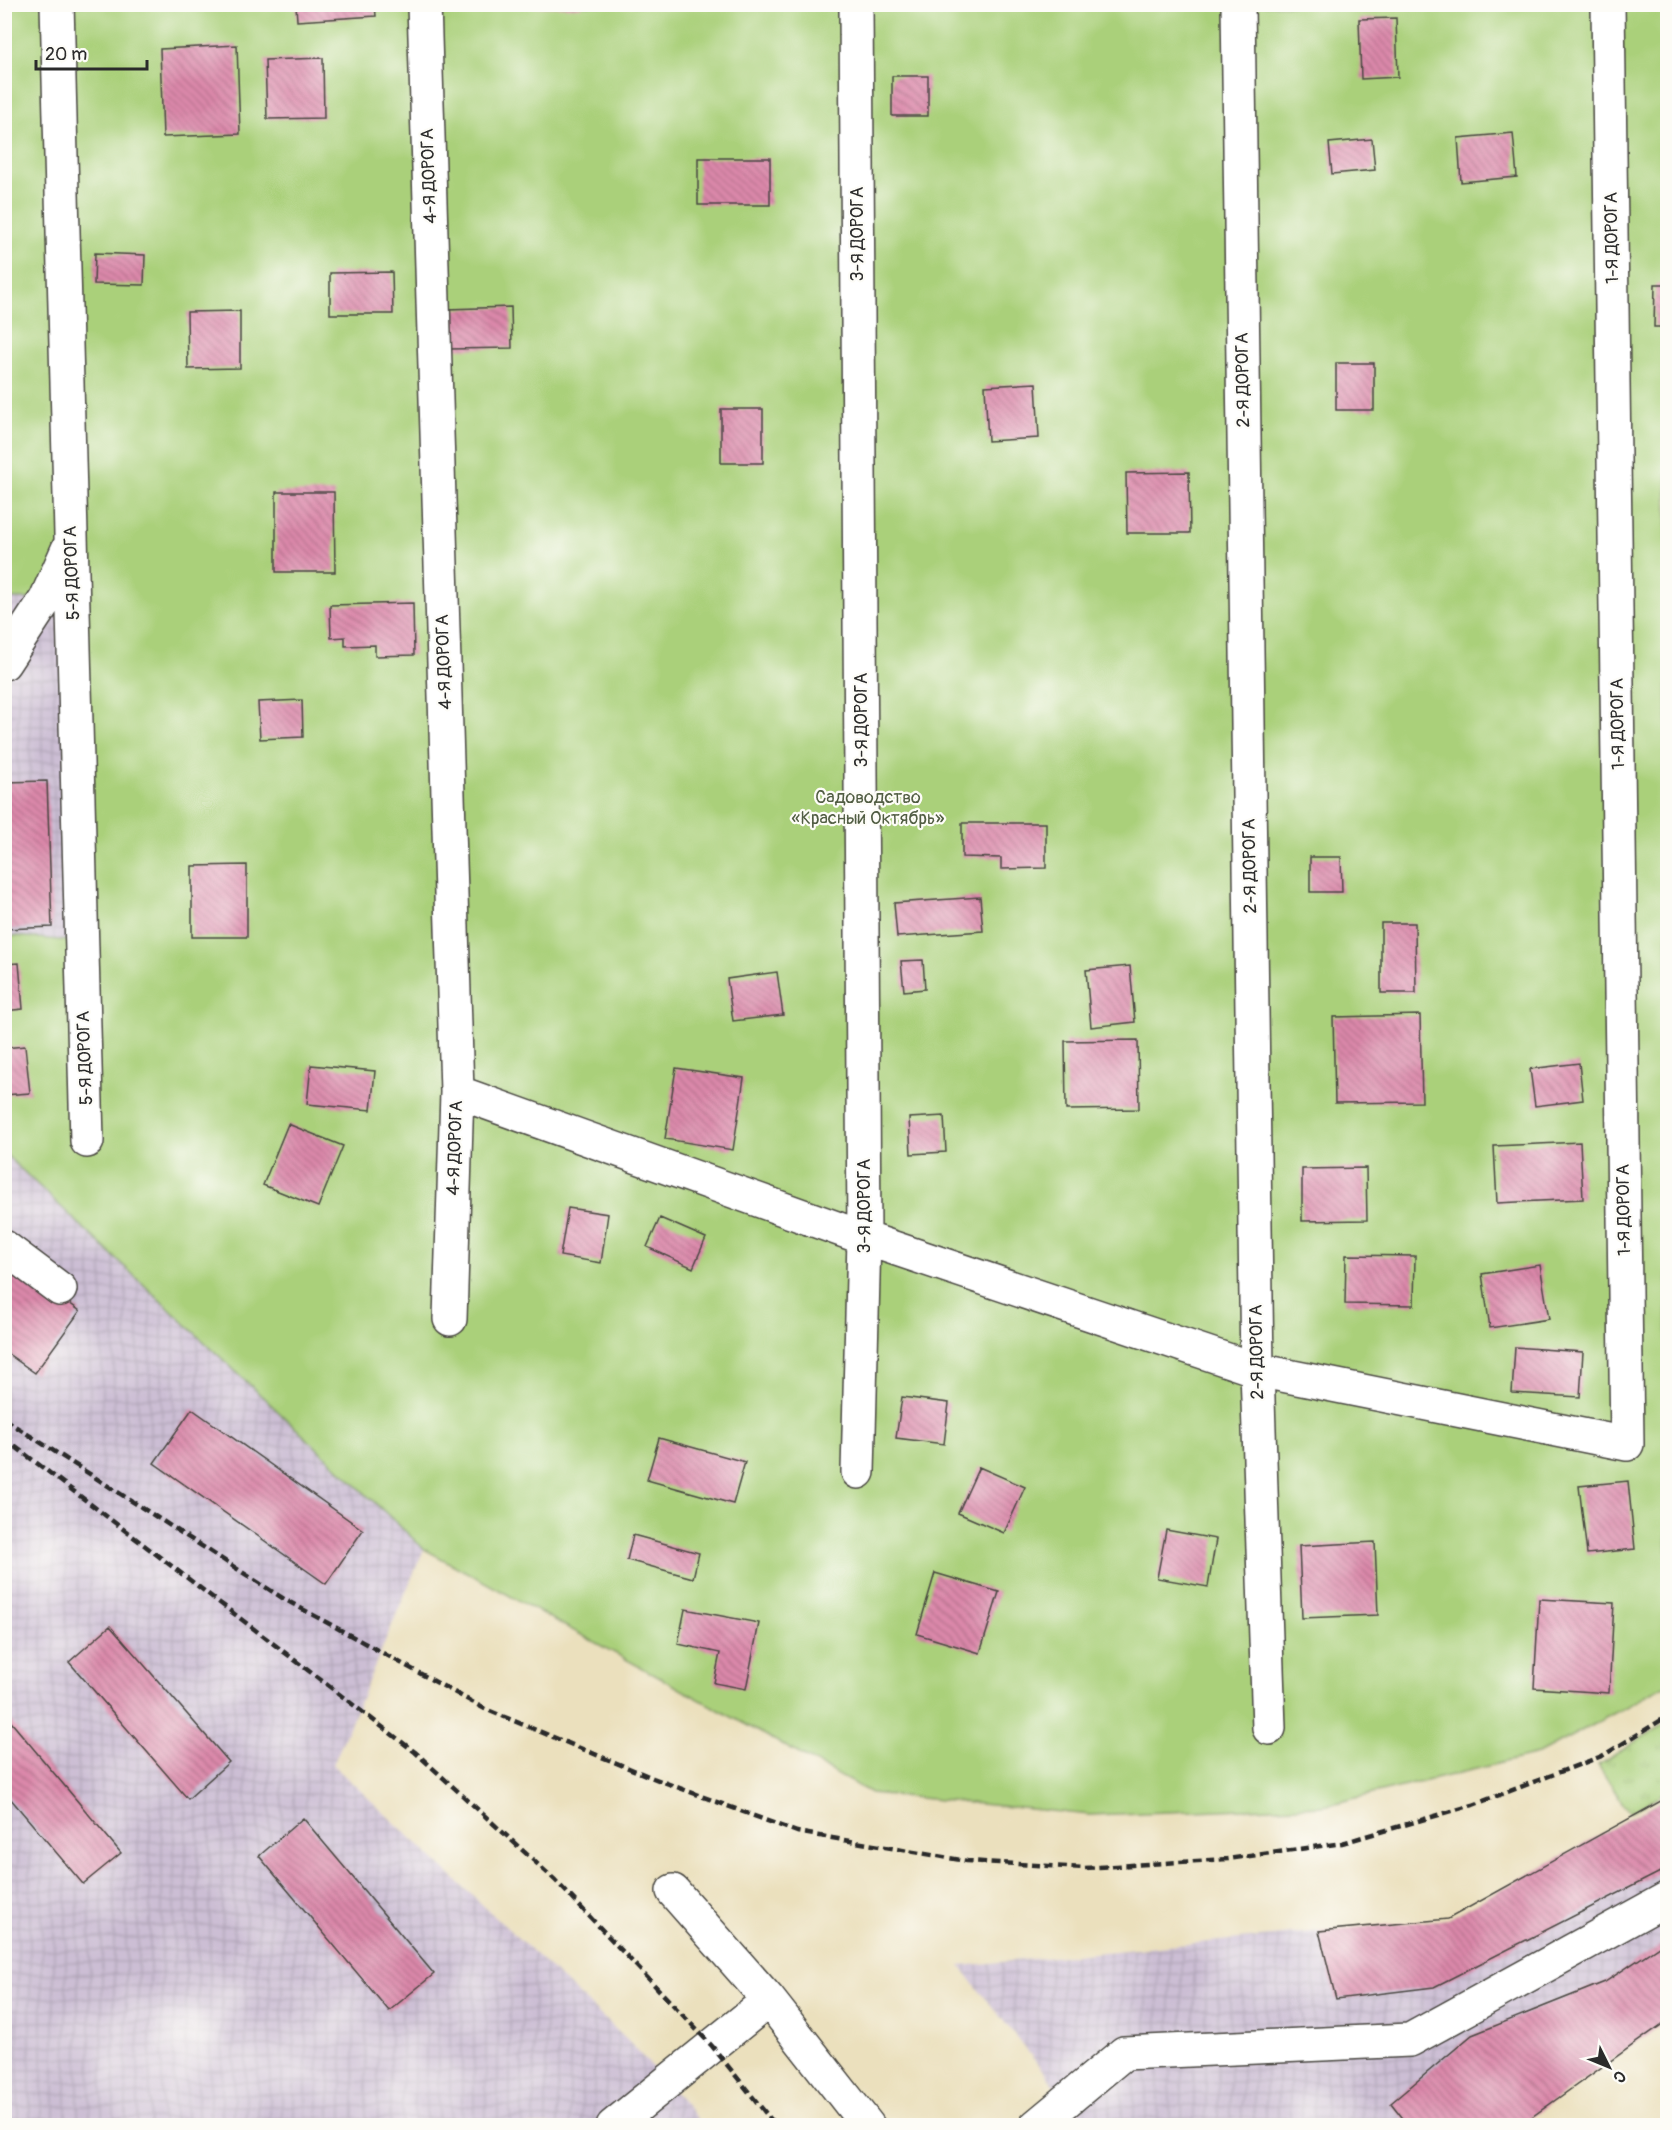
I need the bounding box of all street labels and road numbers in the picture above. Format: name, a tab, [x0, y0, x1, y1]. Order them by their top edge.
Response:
street label: 4-Я ДОРОГА	[416, 128, 442, 224]
street label: 3-Я ДОРОГА	[846, 186, 869, 281]
street label: 1-Я ДОРОГА	[1600, 192, 1624, 284]
street label: 2-Я ДОРОГА	[1231, 332, 1255, 428]
street label: 5-Я ДОРОГА	[59, 525, 85, 621]
street label: 4-Я ДОРОГА	[431, 614, 457, 710]
street label: 3-Я ДОРОГА	[850, 672, 873, 767]
street label: 1-Я ДОРОГА	[1606, 678, 1630, 770]
street label: 2-Я ДОРОГА	[1238, 818, 1262, 914]
street label: 5-Я ДОРОГА	[72, 1010, 98, 1106]
street label: 4-Я ДОРОГА	[442, 1100, 468, 1196]
street label: 3-Я ДОРОГА	[853, 1158, 876, 1253]
street label: 1-Я ДОРОГА	[1612, 1164, 1636, 1256]
street label: 2-Я ДОРОГА	[1245, 1304, 1269, 1400]

